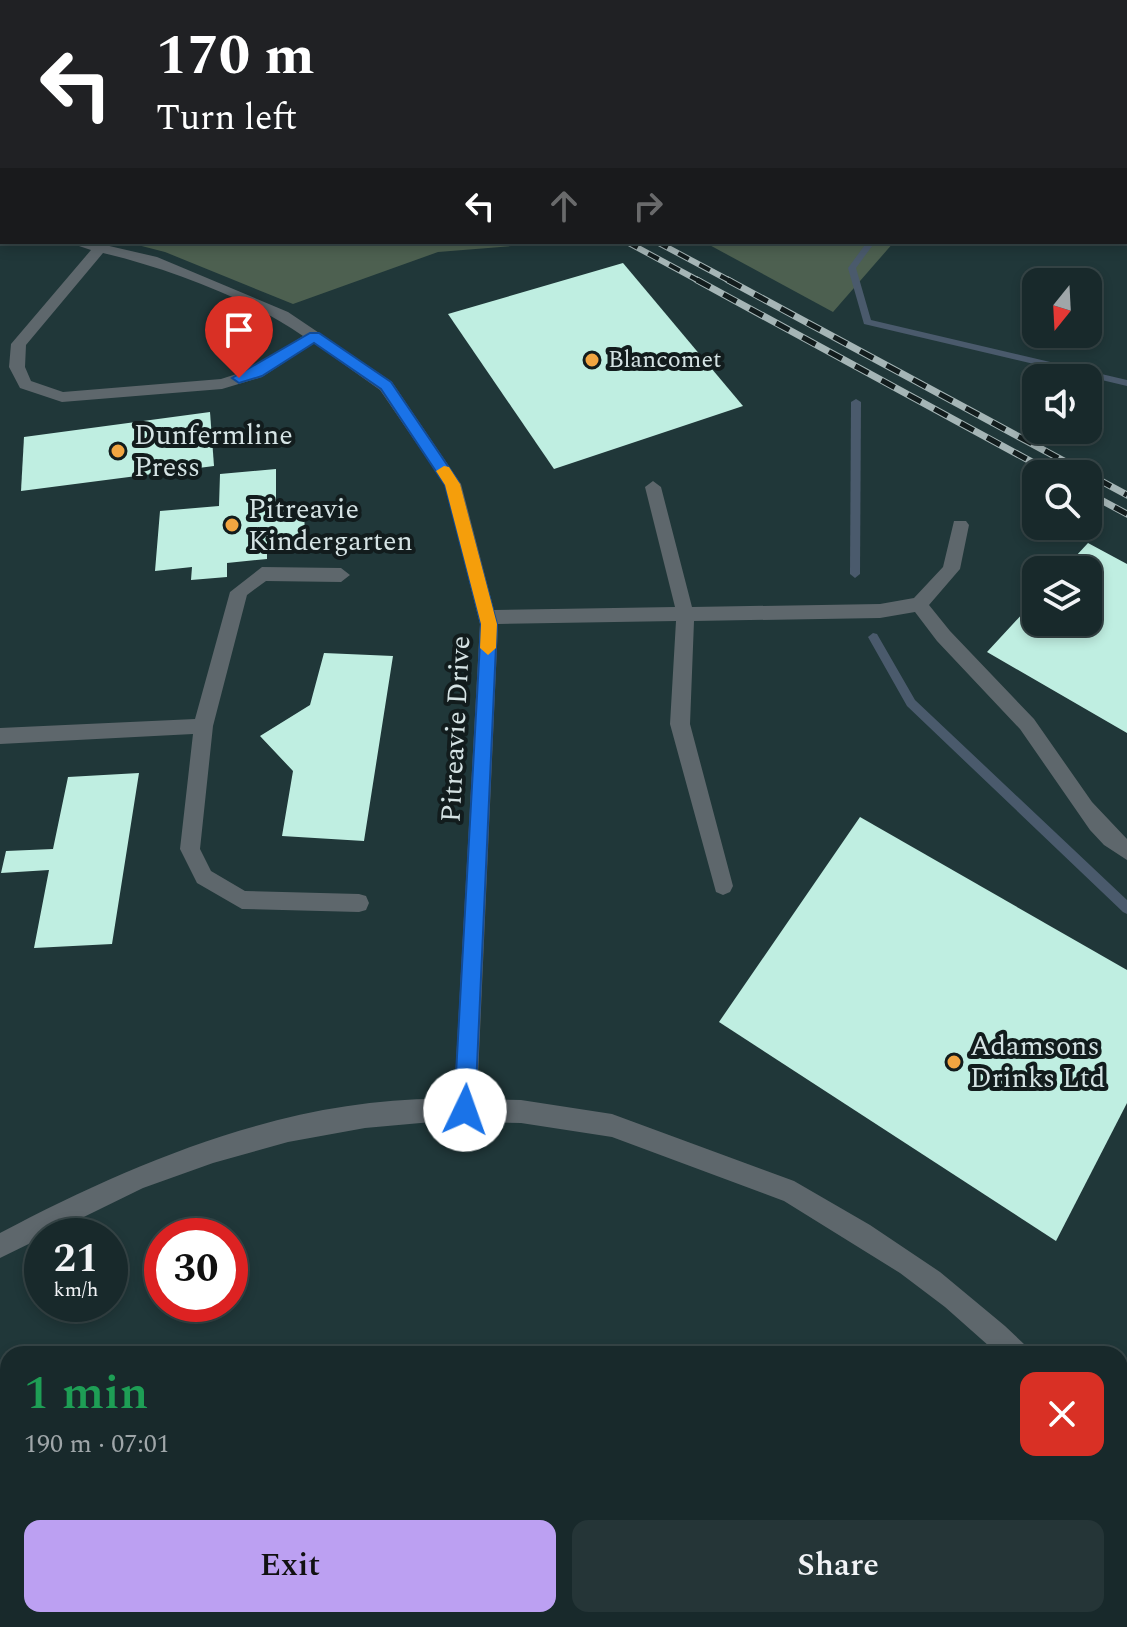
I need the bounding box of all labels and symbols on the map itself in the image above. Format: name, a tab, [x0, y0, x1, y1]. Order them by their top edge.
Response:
north arrow	[1022, 268, 1102, 348]
pin	[205, 296, 273, 378]
place label: Blancomet	[608, 342, 722, 378]
marker: Blancomet	[583, 351, 601, 369]
place label: Dunfermline Press	[134, 414, 293, 489]
marker: Dunfermline Press	[109, 442, 127, 460]
place label: Pitreavie Kindergarten	[248, 488, 413, 563]
marker: Pitreavie Kindergarten	[223, 516, 241, 534]
street label: Pitreavie Drive	[430, 635, 482, 823]
place label: Adamsons Drinks Ltd	[970, 1025, 1105, 1100]
marker: Adamsons Drinks Ltd	[945, 1053, 963, 1071]
position arrow	[423, 1068, 507, 1152]
speed limit sign: 30	[144, 1218, 248, 1322]

